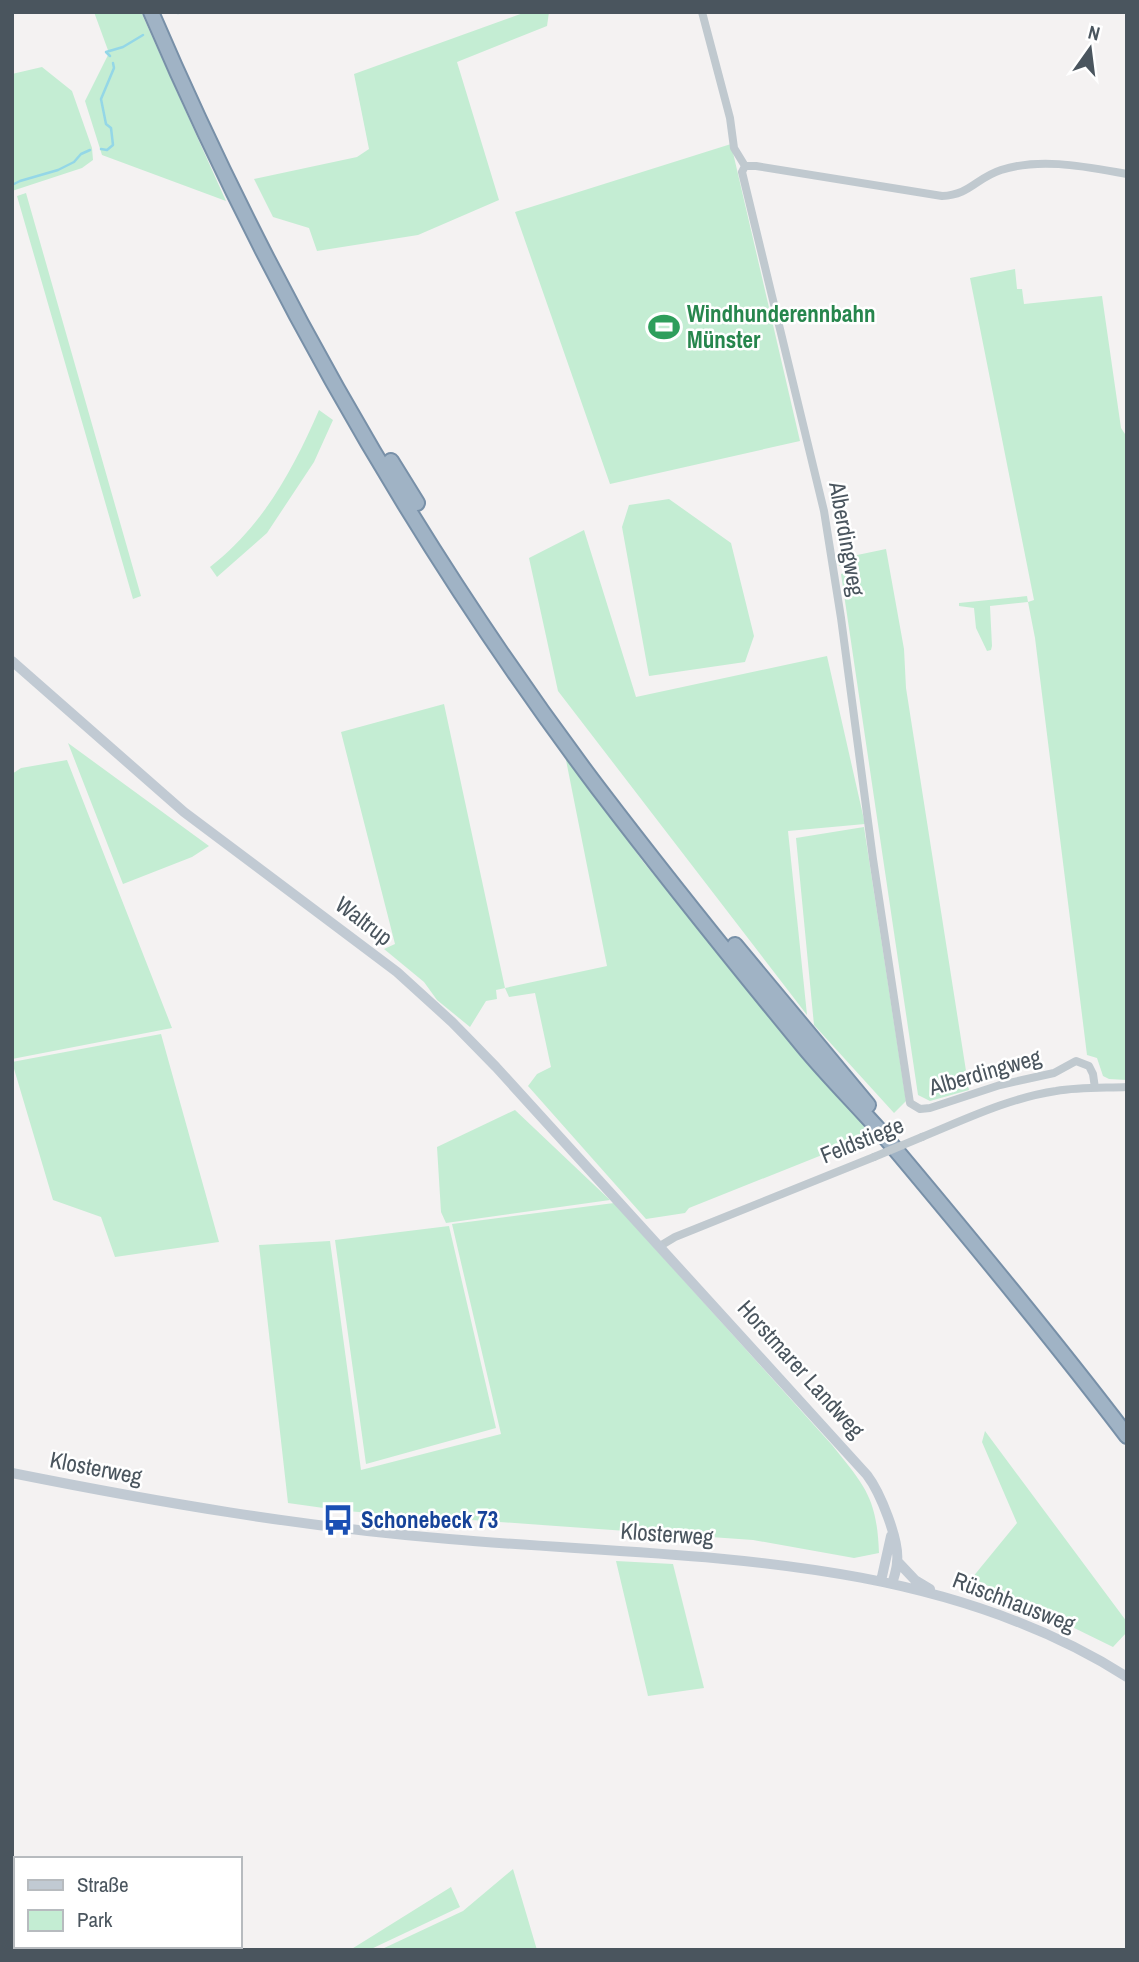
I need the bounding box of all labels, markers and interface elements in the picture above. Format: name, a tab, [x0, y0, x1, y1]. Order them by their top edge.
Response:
north arrow	[1055, 14, 1125, 84]
text: N	[1086, 19, 1103, 46]
place label: Windhunderennbahn Münster	[687, 298, 875, 355]
sports icon: Windhunderennbahn Münster	[647, 310, 681, 344]
street label: Alberdingweg	[822, 478, 873, 599]
street label: Waltrup	[329, 889, 399, 952]
street label: Alberdingweg	[924, 1041, 1045, 1103]
street label: Feldstiege	[816, 1109, 908, 1170]
street label: Horstmarer Landweg	[731, 1293, 872, 1445]
street label: Klosterweg	[47, 1443, 145, 1492]
bus stop icon: Schonebeck 73	[321, 1503, 355, 1537]
place label: Schonebeck 73	[361, 1504, 498, 1535]
street label: Klosterweg	[619, 1515, 715, 1552]
street label: Rüschhausweg	[948, 1564, 1080, 1639]
legend	[14, 1857, 242, 1948]
text: Straße	[77, 1870, 129, 1899]
text: Park	[77, 1905, 113, 1934]

